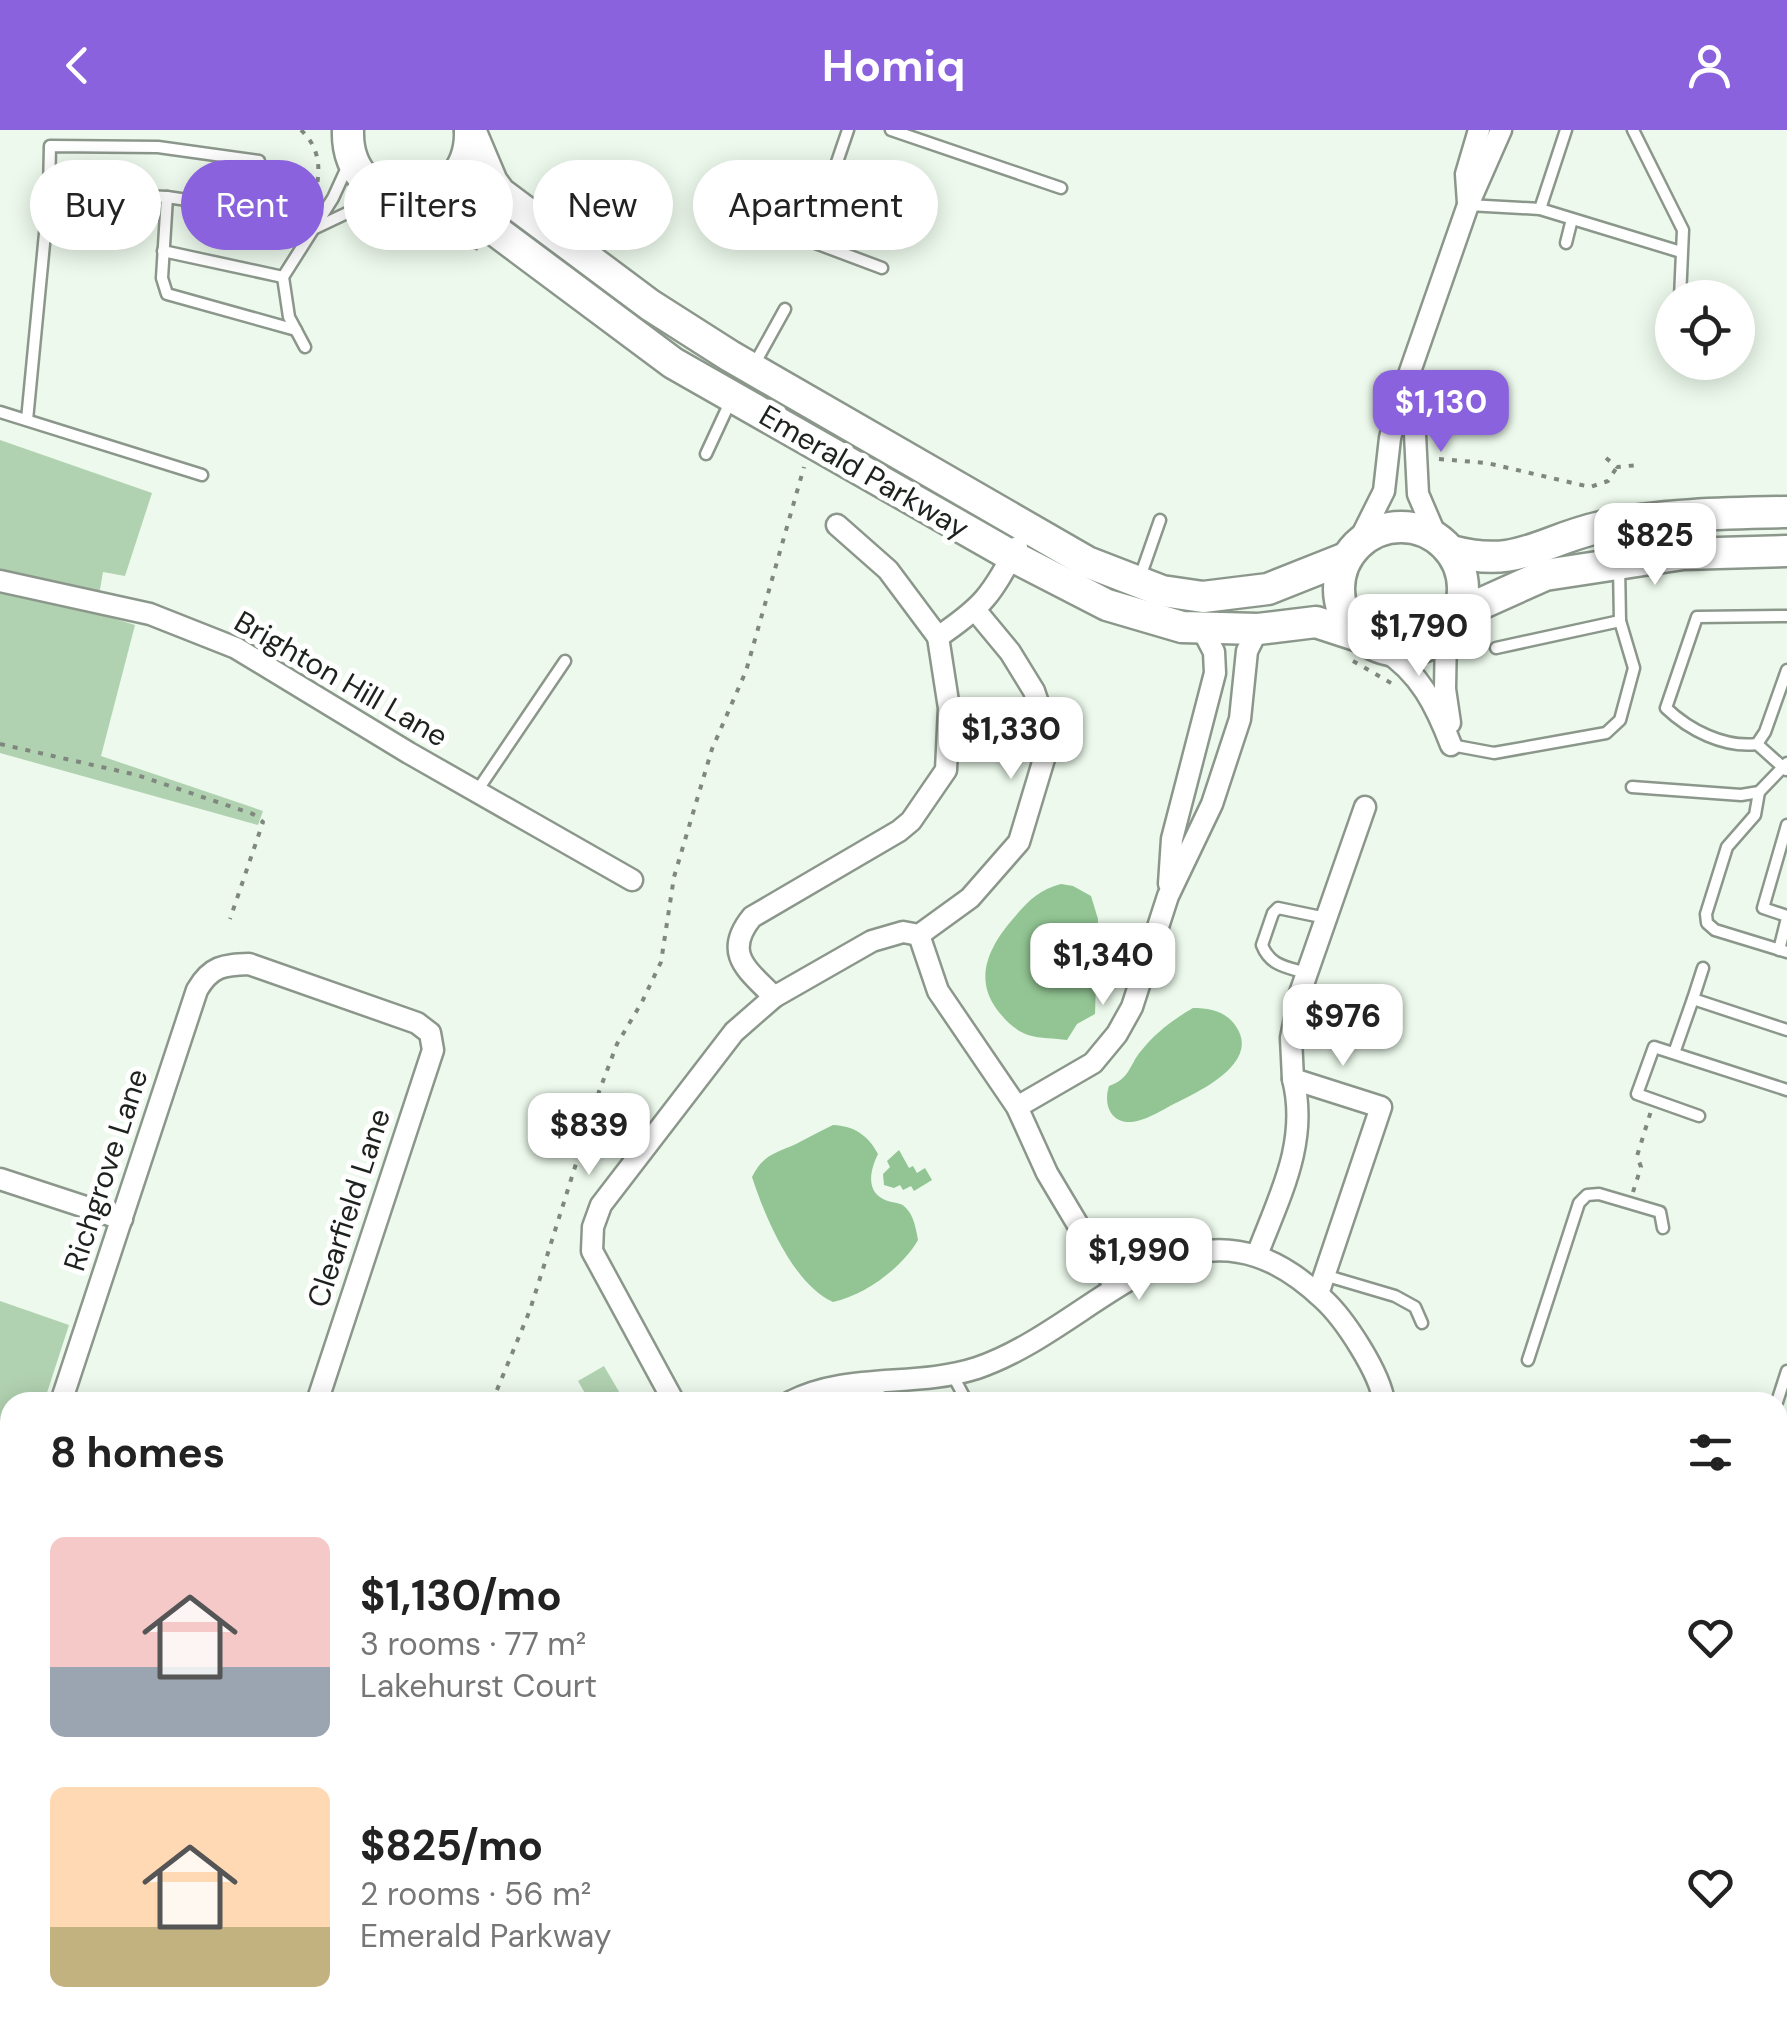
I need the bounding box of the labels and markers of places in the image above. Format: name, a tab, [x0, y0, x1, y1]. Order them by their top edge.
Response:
pin: $1,130	[1360, 370, 1522, 455]
pin: $825	[1596, 503, 1714, 588]
pin: $1,790	[1338, 594, 1500, 679]
pin: $1,330	[930, 697, 1092, 782]
pin: $1,340	[1022, 923, 1184, 1008]
pin: $976	[1284, 984, 1402, 1069]
pin: $839	[530, 1093, 648, 1178]
pin: $1,990	[1058, 1218, 1220, 1303]

